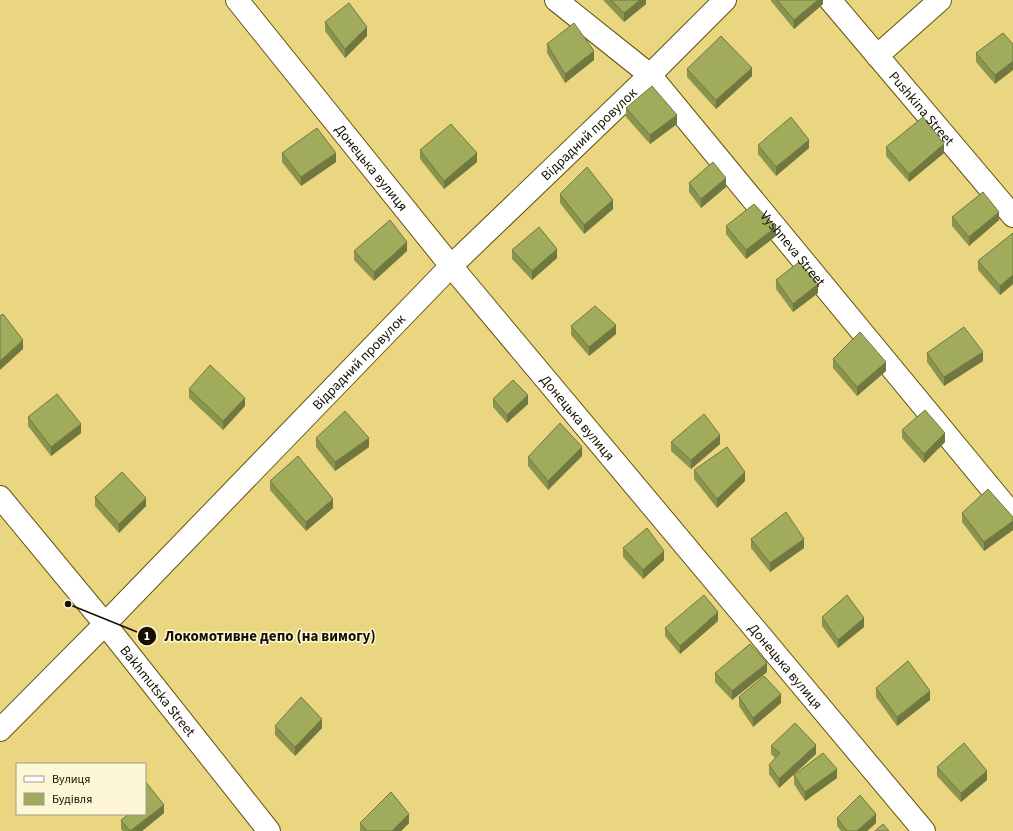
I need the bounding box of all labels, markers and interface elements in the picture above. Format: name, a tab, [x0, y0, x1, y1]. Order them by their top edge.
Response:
street label: Pushkina Street	[884, 67, 959, 151]
street label: Відрадний провулок	[537, 83, 642, 186]
street label: Донецька вулиця	[330, 120, 412, 216]
street label: Vyshneva Street	[755, 207, 830, 291]
street label: Відрадний провулок	[308, 310, 410, 415]
street label: Донецька вулиця	[535, 371, 619, 465]
street label: Донецька вулиця	[743, 619, 827, 714]
callout: Локомотивне депо (на вимогу)	[137, 622, 384, 649]
text: Локомотивне депо (на вимогу)	[163, 626, 376, 647]
text: 1	[144, 628, 150, 645]
street label: Bakhmutska Street	[115, 642, 200, 741]
legend	[16, 763, 146, 815]
text: Вулиця	[52, 771, 90, 788]
text: Будівля	[52, 791, 92, 808]

